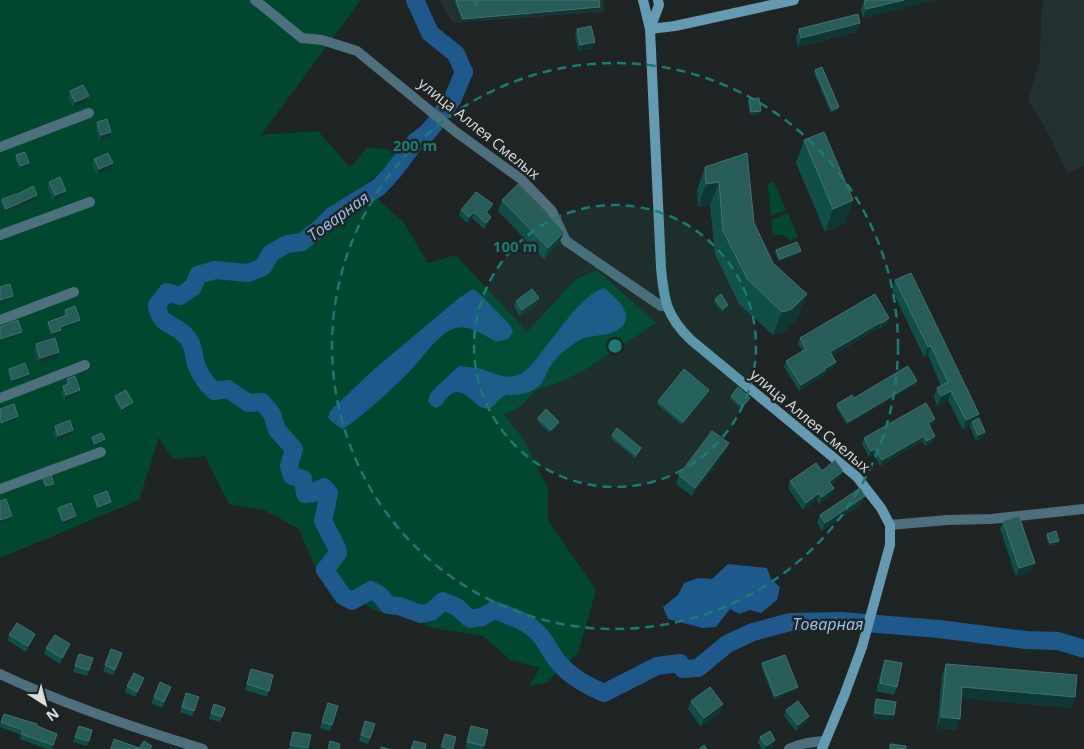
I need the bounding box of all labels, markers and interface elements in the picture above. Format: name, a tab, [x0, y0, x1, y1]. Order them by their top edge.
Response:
street label: улица Аллея Смелых	[415, 73, 545, 184]
text: 200 m	[393, 135, 437, 155]
water label: Товарная	[303, 186, 373, 246]
text: 100 m	[493, 236, 537, 256]
centre of rings	[606, 337, 624, 355]
street label: улица Аллея Смелых	[746, 364, 875, 477]
water label: Товарная	[793, 613, 863, 635]
north arrow	[20, 679, 70, 729]
text: N	[43, 704, 63, 726]

